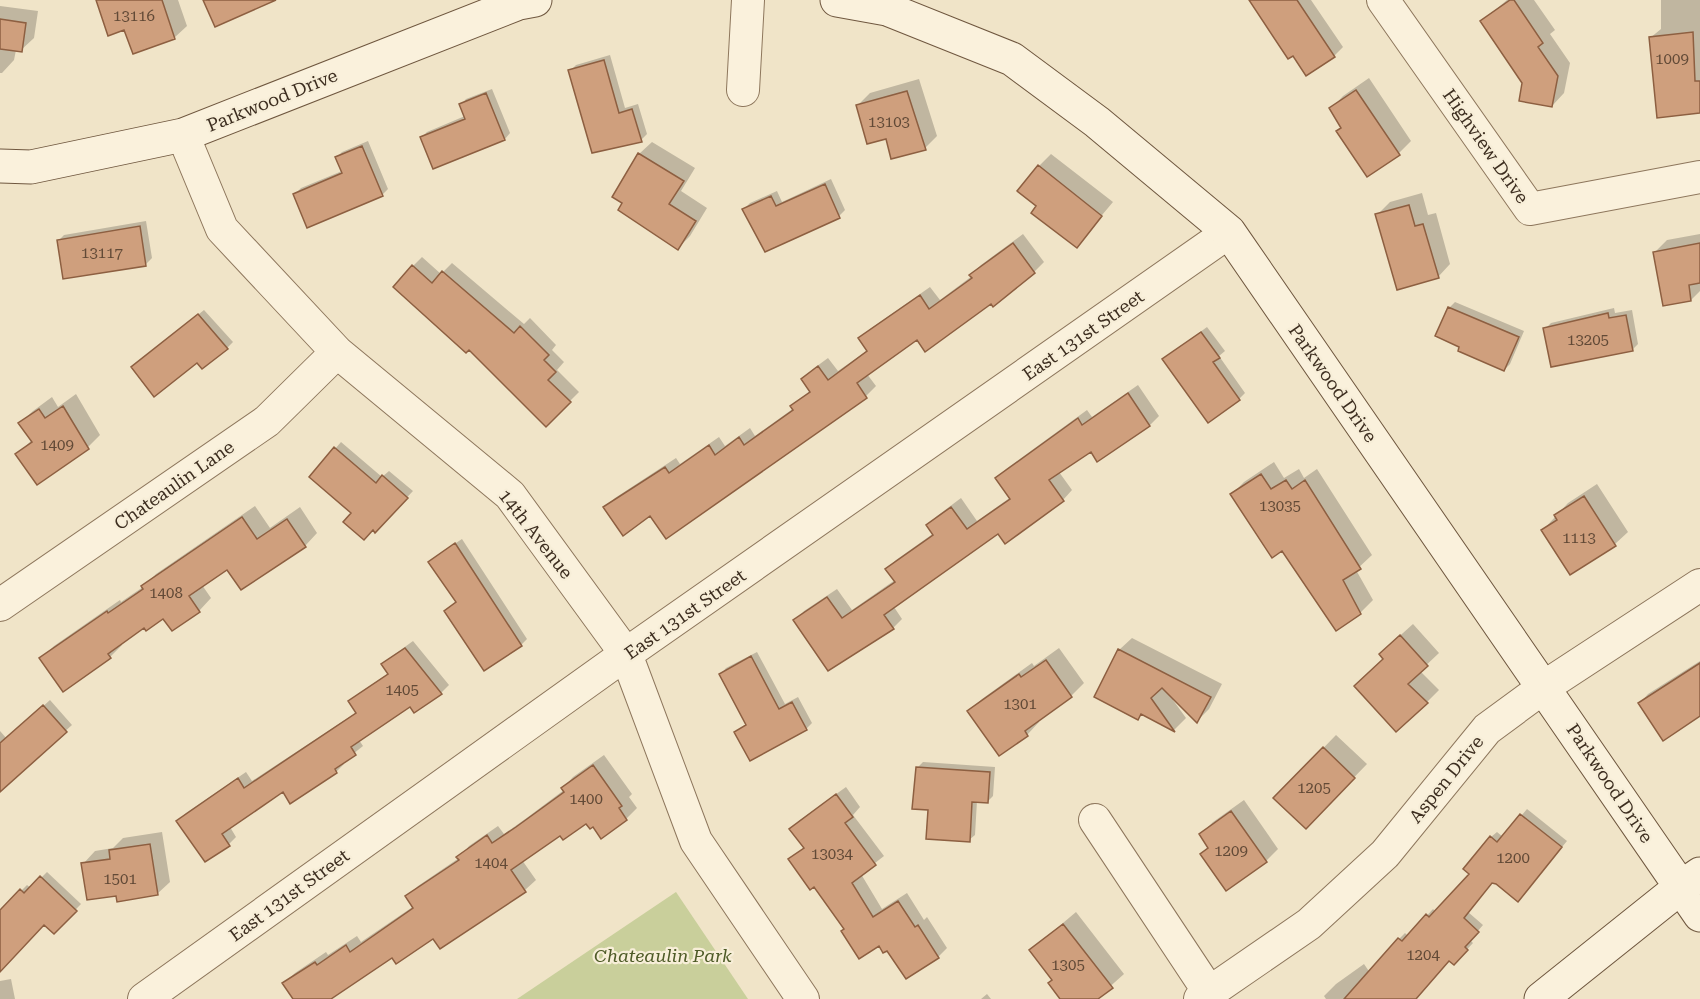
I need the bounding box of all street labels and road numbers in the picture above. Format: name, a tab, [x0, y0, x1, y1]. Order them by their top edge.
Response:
street label: Parkwood Drive	[204, 64, 341, 136]
street label: Highview Drive	[1439, 85, 1533, 207]
street label: East 131st Street	[1018, 285, 1148, 385]
street label: Parkwood Drive	[1284, 320, 1382, 446]
street label: Chateaulin Lane	[110, 436, 238, 534]
street label: 14th Avenue	[495, 485, 577, 583]
street label: East 131st Street	[620, 564, 750, 664]
street label: Parkwood Drive	[1562, 719, 1658, 847]
street label: Aspen Drive	[1404, 731, 1488, 827]
street label: East 131st Street	[225, 844, 353, 945]

